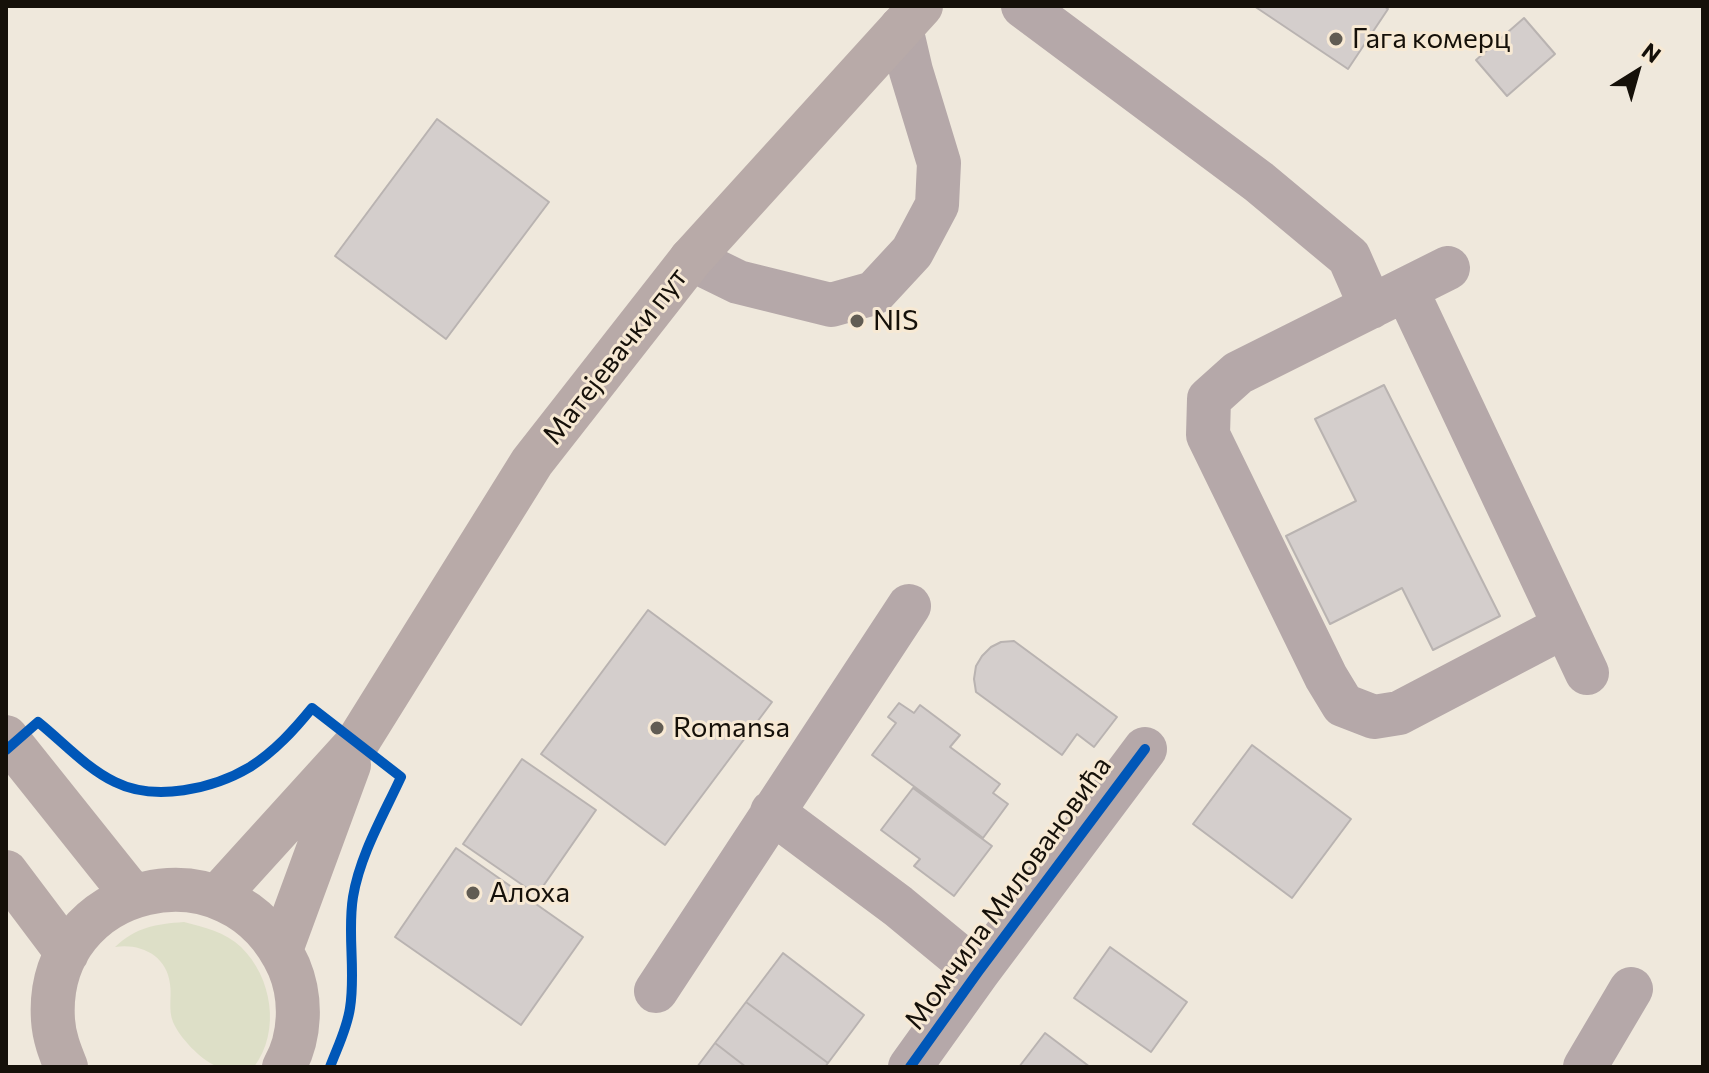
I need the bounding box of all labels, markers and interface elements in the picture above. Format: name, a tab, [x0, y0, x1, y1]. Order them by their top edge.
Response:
place label: Гага комерц	[1352, 22, 1510, 56]
marker: Гага комерц	[1327, 30, 1345, 48]
north arrow	[1597, 32, 1677, 112]
text: N	[1637, 37, 1666, 68]
street label: Матејевачки пут	[536, 261, 694, 451]
place label: NIS	[873, 304, 918, 338]
marker: NIS	[848, 312, 866, 330]
place label: Romansa	[673, 711, 790, 745]
marker: Romansa	[648, 719, 666, 737]
street label: Момчила Миловановића	[898, 750, 1118, 1036]
place label: Алоха	[489, 876, 570, 910]
marker: Алоха	[464, 884, 482, 902]

